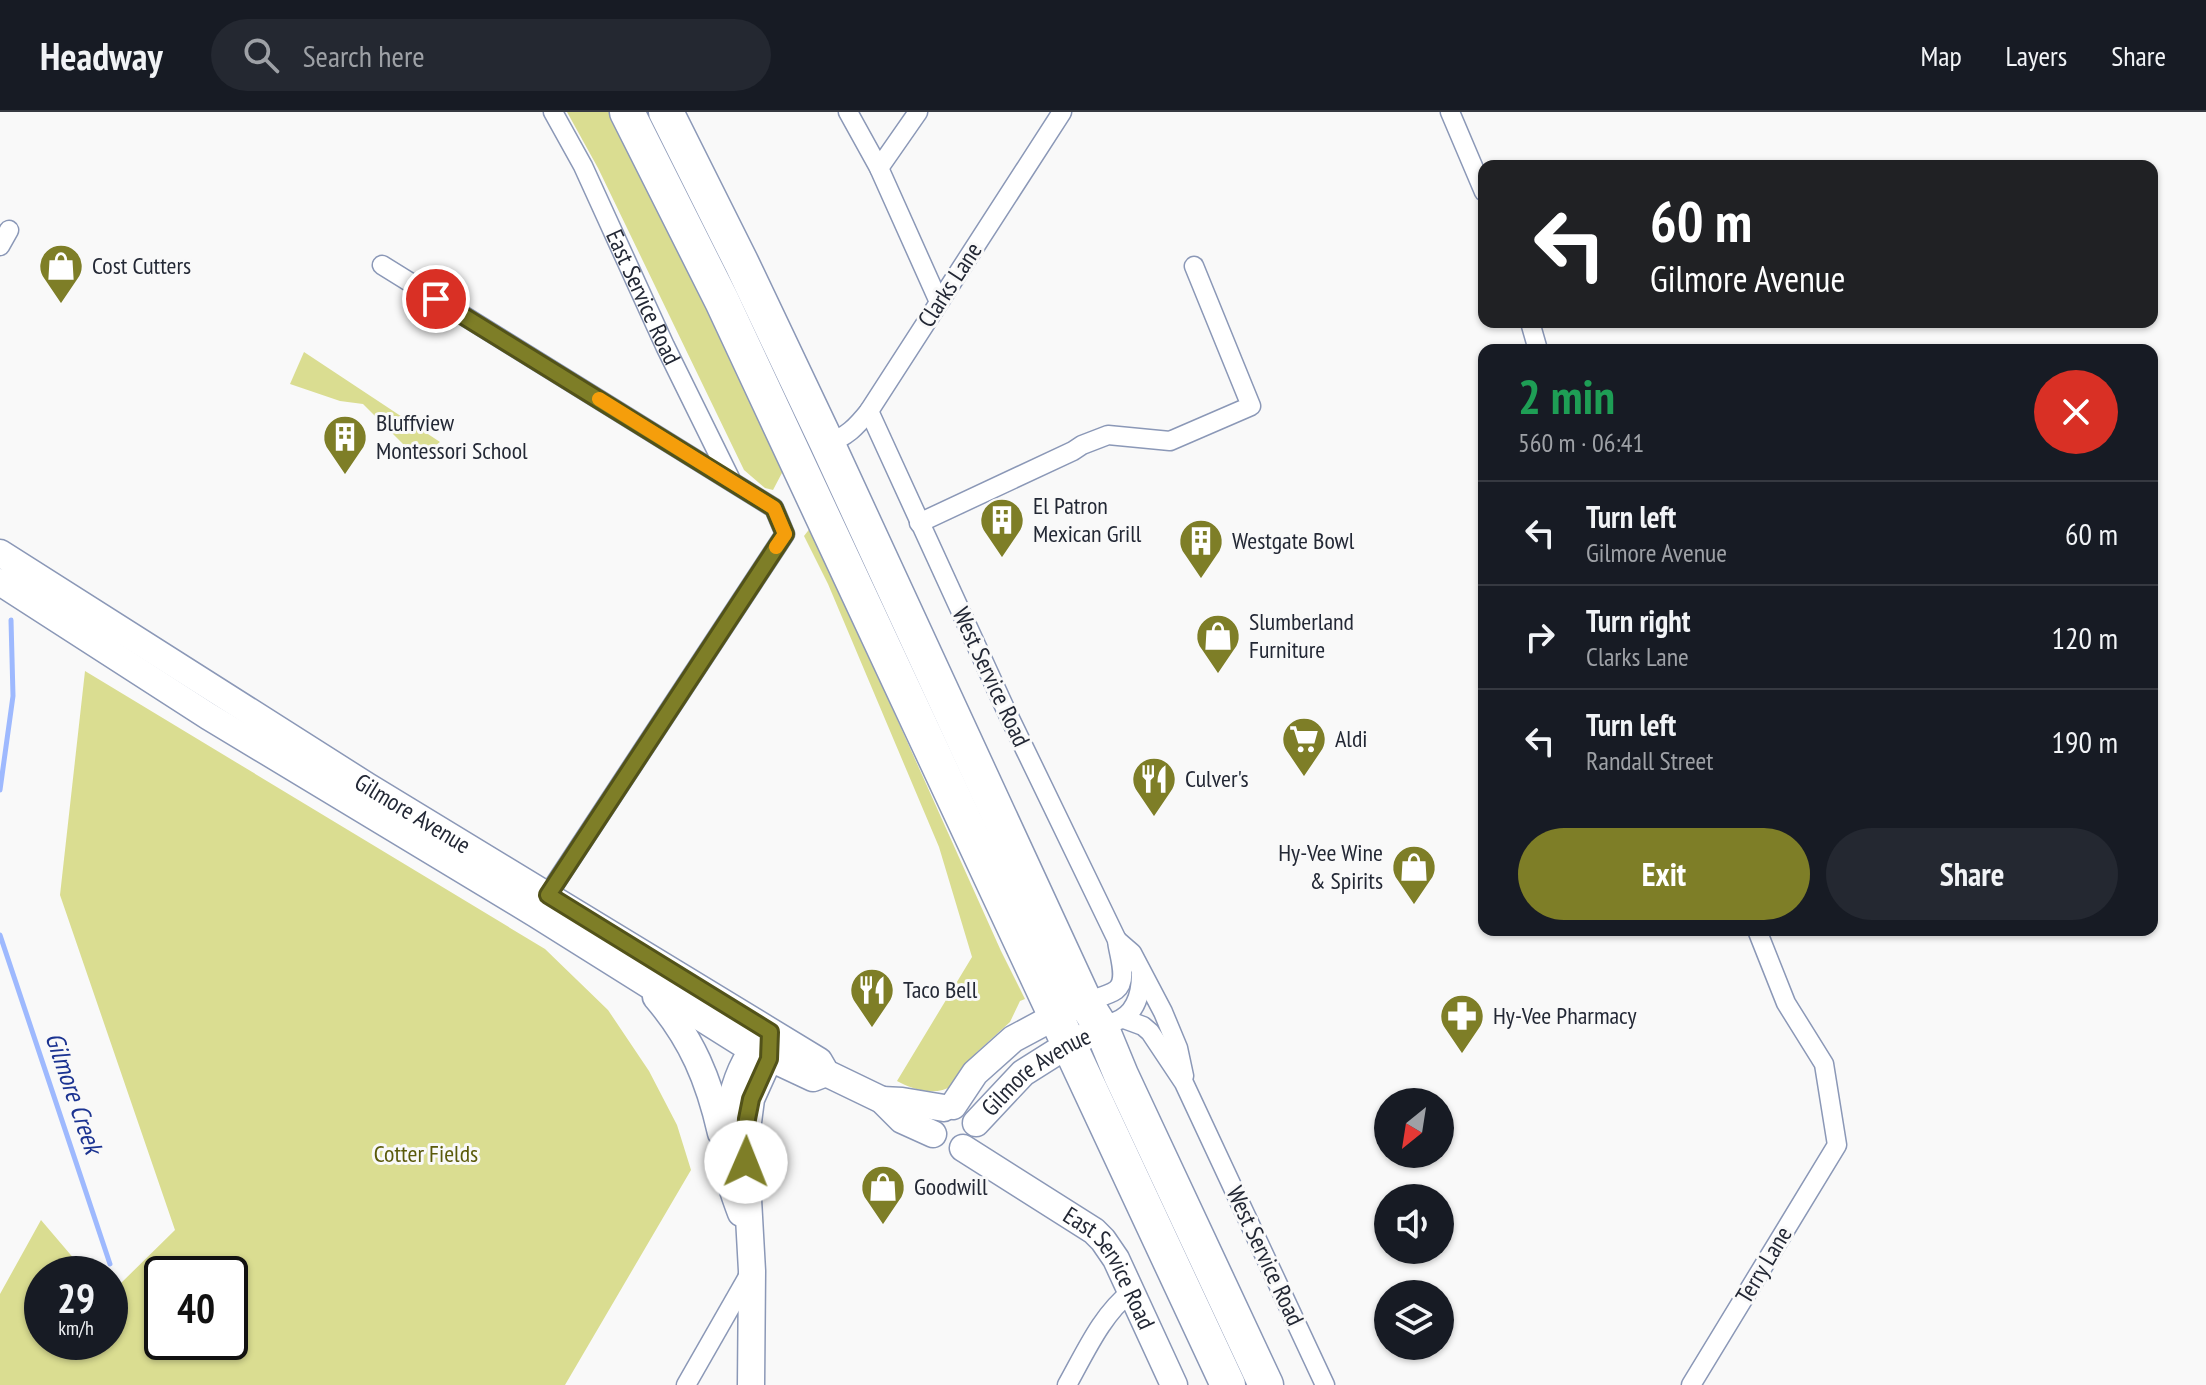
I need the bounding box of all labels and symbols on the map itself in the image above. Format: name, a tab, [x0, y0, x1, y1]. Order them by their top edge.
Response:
street label: East Service Road	[599, 225, 688, 370]
street label: Clarks Lane	[911, 236, 988, 333]
shop icon: Cost Cutters	[37, 242, 85, 305]
place label: Cost Cutters	[92, 250, 191, 281]
pin	[402, 265, 470, 333]
place label: Bluffview Montessori School	[376, 407, 528, 466]
building icon: Bluffview Montessori School	[321, 413, 369, 476]
place label: El Patron Mexican Grill	[1033, 490, 1142, 549]
building icon: El Patron Mexican Grill	[978, 496, 1026, 559]
building icon: Westgate Bowl	[1177, 517, 1225, 580]
place label: Westgate Bowl	[1232, 525, 1355, 556]
street label: West Service Road	[946, 602, 1037, 751]
place label: Slumberland Furniture	[1249, 606, 1354, 665]
shop icon: Slumberland Furniture	[1194, 612, 1242, 675]
supermarket icon: Aldi	[1280, 715, 1328, 778]
place label: Aldi	[1335, 723, 1368, 754]
restaurant icon: Culver's	[1130, 755, 1178, 818]
place label: Culver's	[1185, 763, 1249, 794]
street label: Gilmore Avenue	[349, 766, 477, 860]
place label: Hy-Vee Wine & Spirits	[1278, 837, 1383, 896]
shop icon: Hy-Vee Wine & Spirits	[1390, 843, 1438, 906]
restaurant icon: Taco Bell	[848, 966, 896, 1029]
place label: Taco Bell	[903, 974, 978, 1005]
pharmacy icon: Hy-Vee Pharmacy	[1438, 992, 1486, 1055]
place label: Hy-Vee Pharmacy	[1493, 1000, 1636, 1031]
street label: Gilmore Avenue	[975, 1020, 1095, 1122]
water label: Gilmore Creek	[38, 1028, 112, 1161]
north arrow	[1374, 1088, 1454, 1168]
position arrow	[704, 1120, 788, 1204]
park label: Cotter Fields	[374, 1138, 478, 1169]
shop icon: Goodwill	[859, 1163, 907, 1226]
place label: Goodwill	[914, 1171, 988, 1202]
street label: West Service Road	[1220, 1181, 1311, 1330]
street label: East Service Road	[1058, 1199, 1162, 1334]
street label: Terry Lane	[1729, 1221, 1799, 1309]
speed limit sign: 40	[144, 1256, 248, 1360]

